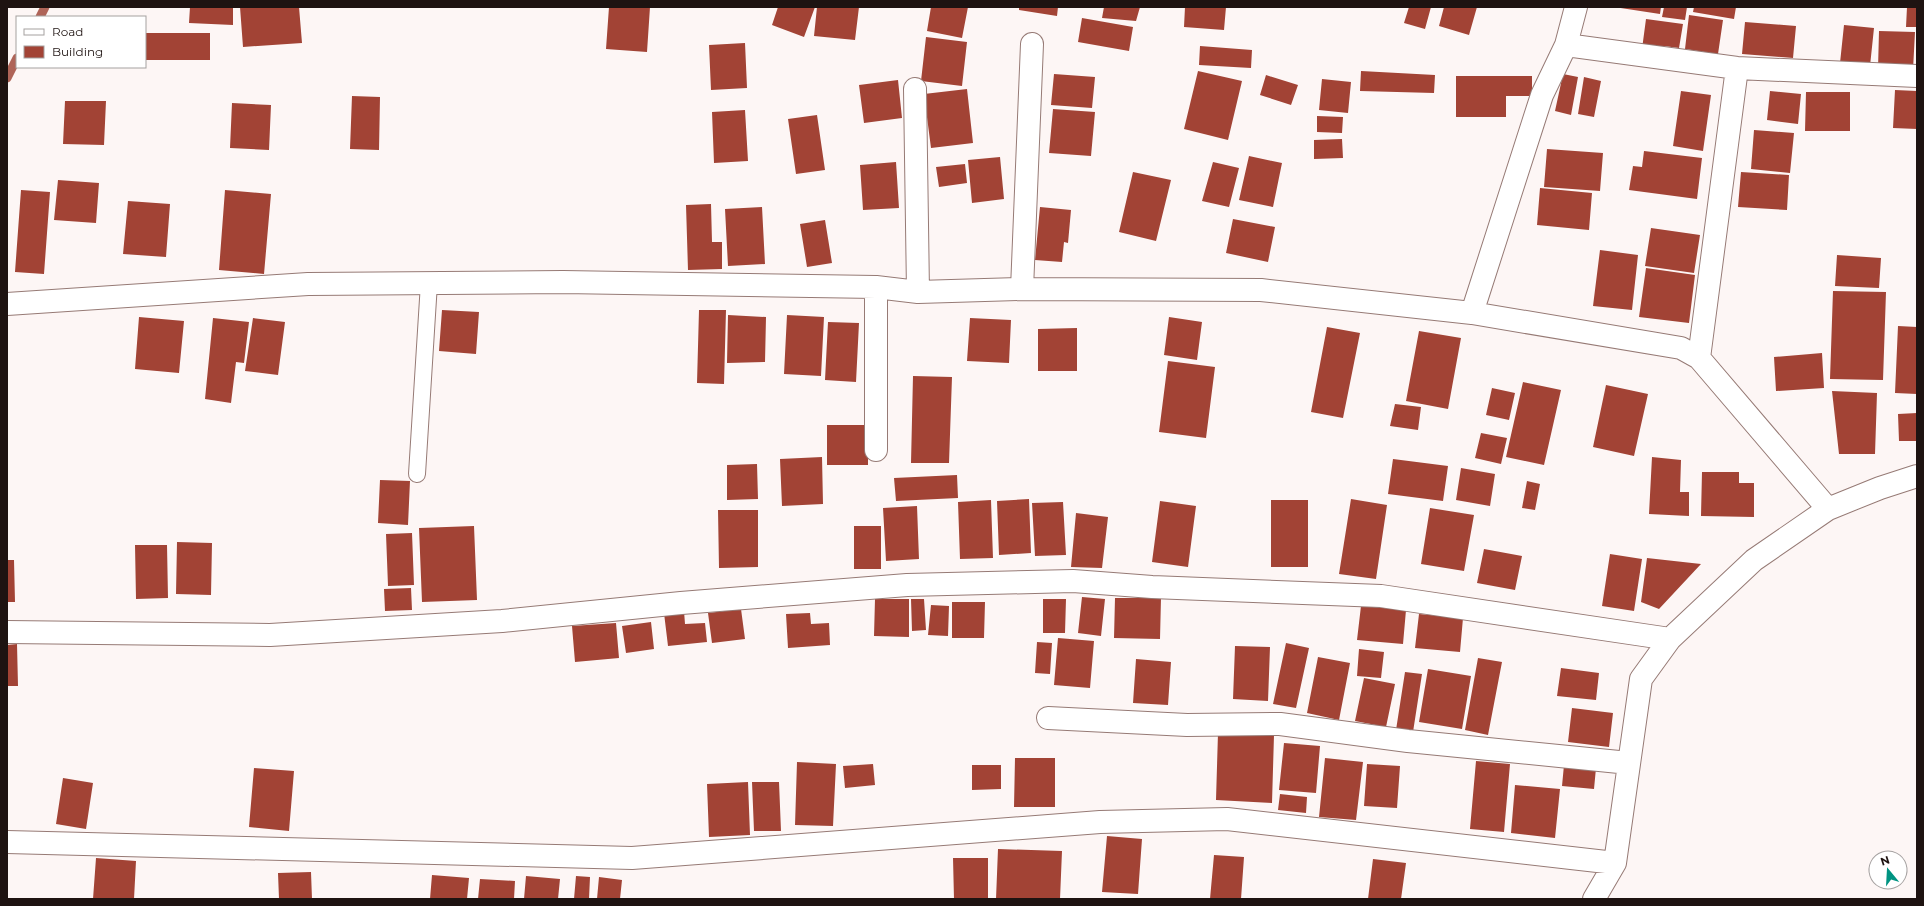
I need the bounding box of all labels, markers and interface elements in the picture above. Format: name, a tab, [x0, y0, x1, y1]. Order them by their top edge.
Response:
legend	[16, 16, 146, 68]
text: Road	[52, 24, 83, 39]
text: Building	[52, 44, 103, 59]
north arrow	[1868, 850, 1908, 890]
text: N	[1879, 852, 1891, 869]

